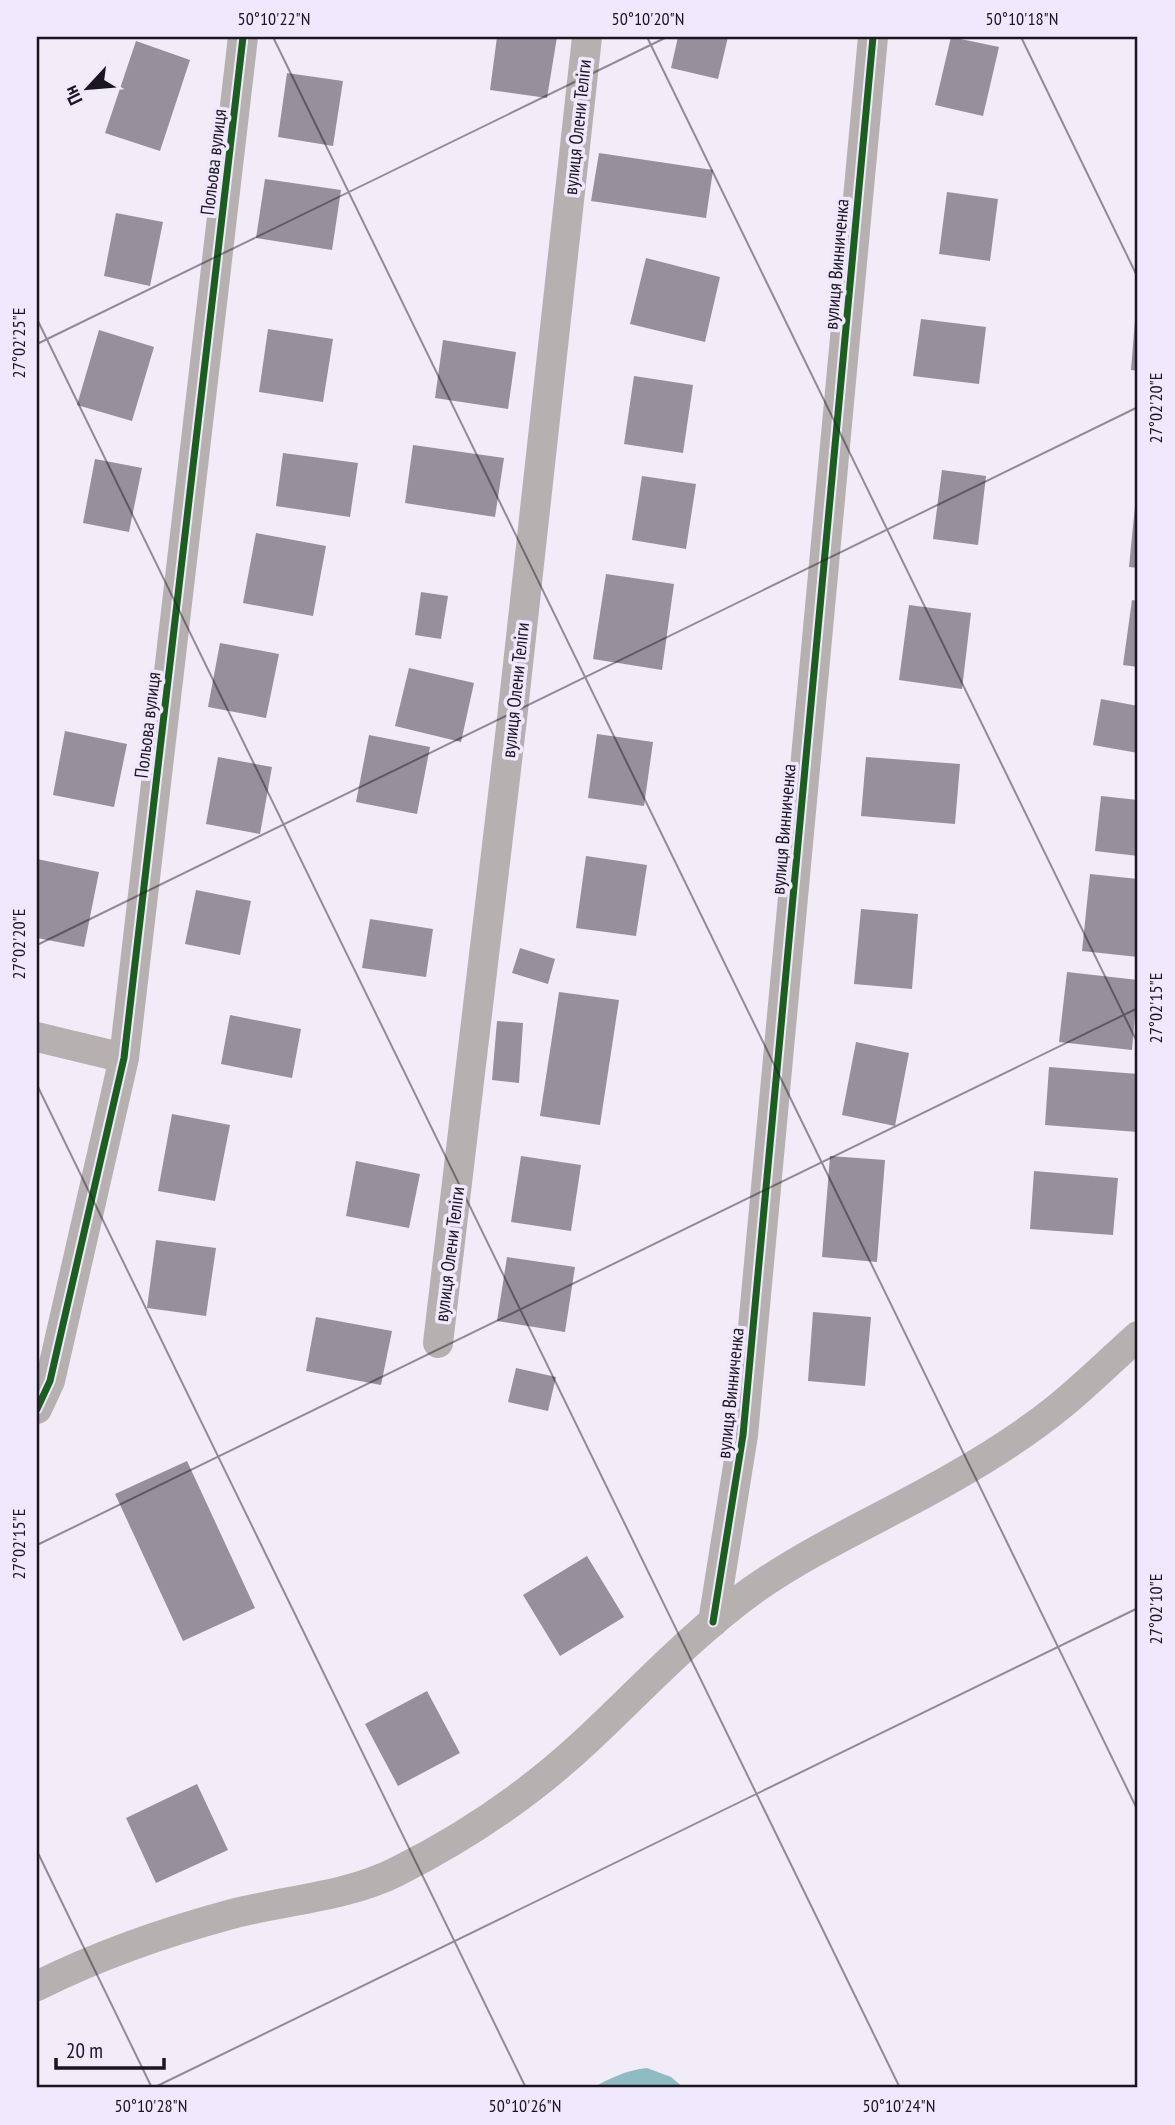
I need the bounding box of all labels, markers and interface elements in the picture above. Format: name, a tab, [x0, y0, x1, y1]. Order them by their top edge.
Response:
text: 50°10'22"N	[238, 7, 310, 30]
text: 50°10'20"N	[612, 7, 684, 30]
text: 50°10'18"N	[986, 7, 1058, 30]
north arrow	[52, 52, 122, 122]
street label: вулиця Олени Теліги	[558, 58, 596, 196]
text: Пн	[58, 82, 88, 109]
street label: Польова вулиця	[195, 108, 231, 216]
street label: вулиця Винниченка	[818, 198, 854, 330]
text: 27°02'25"E	[7, 308, 30, 378]
text: 27°02'20"E	[1144, 373, 1167, 443]
street label: вулиця Олени Теліги	[496, 621, 534, 759]
street label: Польова вулиця	[129, 671, 165, 779]
street label: вулиця Винниченка	[765, 763, 801, 895]
text: 27°02'20"E	[7, 909, 30, 979]
text: 27°02'15"E	[1144, 973, 1167, 1043]
street label: вулиця Олени Теліги	[429, 1185, 469, 1323]
street label: вулиця Винниченка	[711, 1327, 749, 1459]
text: 27°02'15"E	[7, 1509, 30, 1579]
text: 27°02'10"E	[1144, 1574, 1167, 1644]
scale bar	[56, 2027, 164, 2071]
text: 20 m	[66, 2037, 103, 2064]
text: 50°10'28"N	[115, 2094, 187, 2117]
text: 50°10'26"N	[489, 2094, 561, 2117]
text: 50°10'24"N	[863, 2094, 935, 2117]

